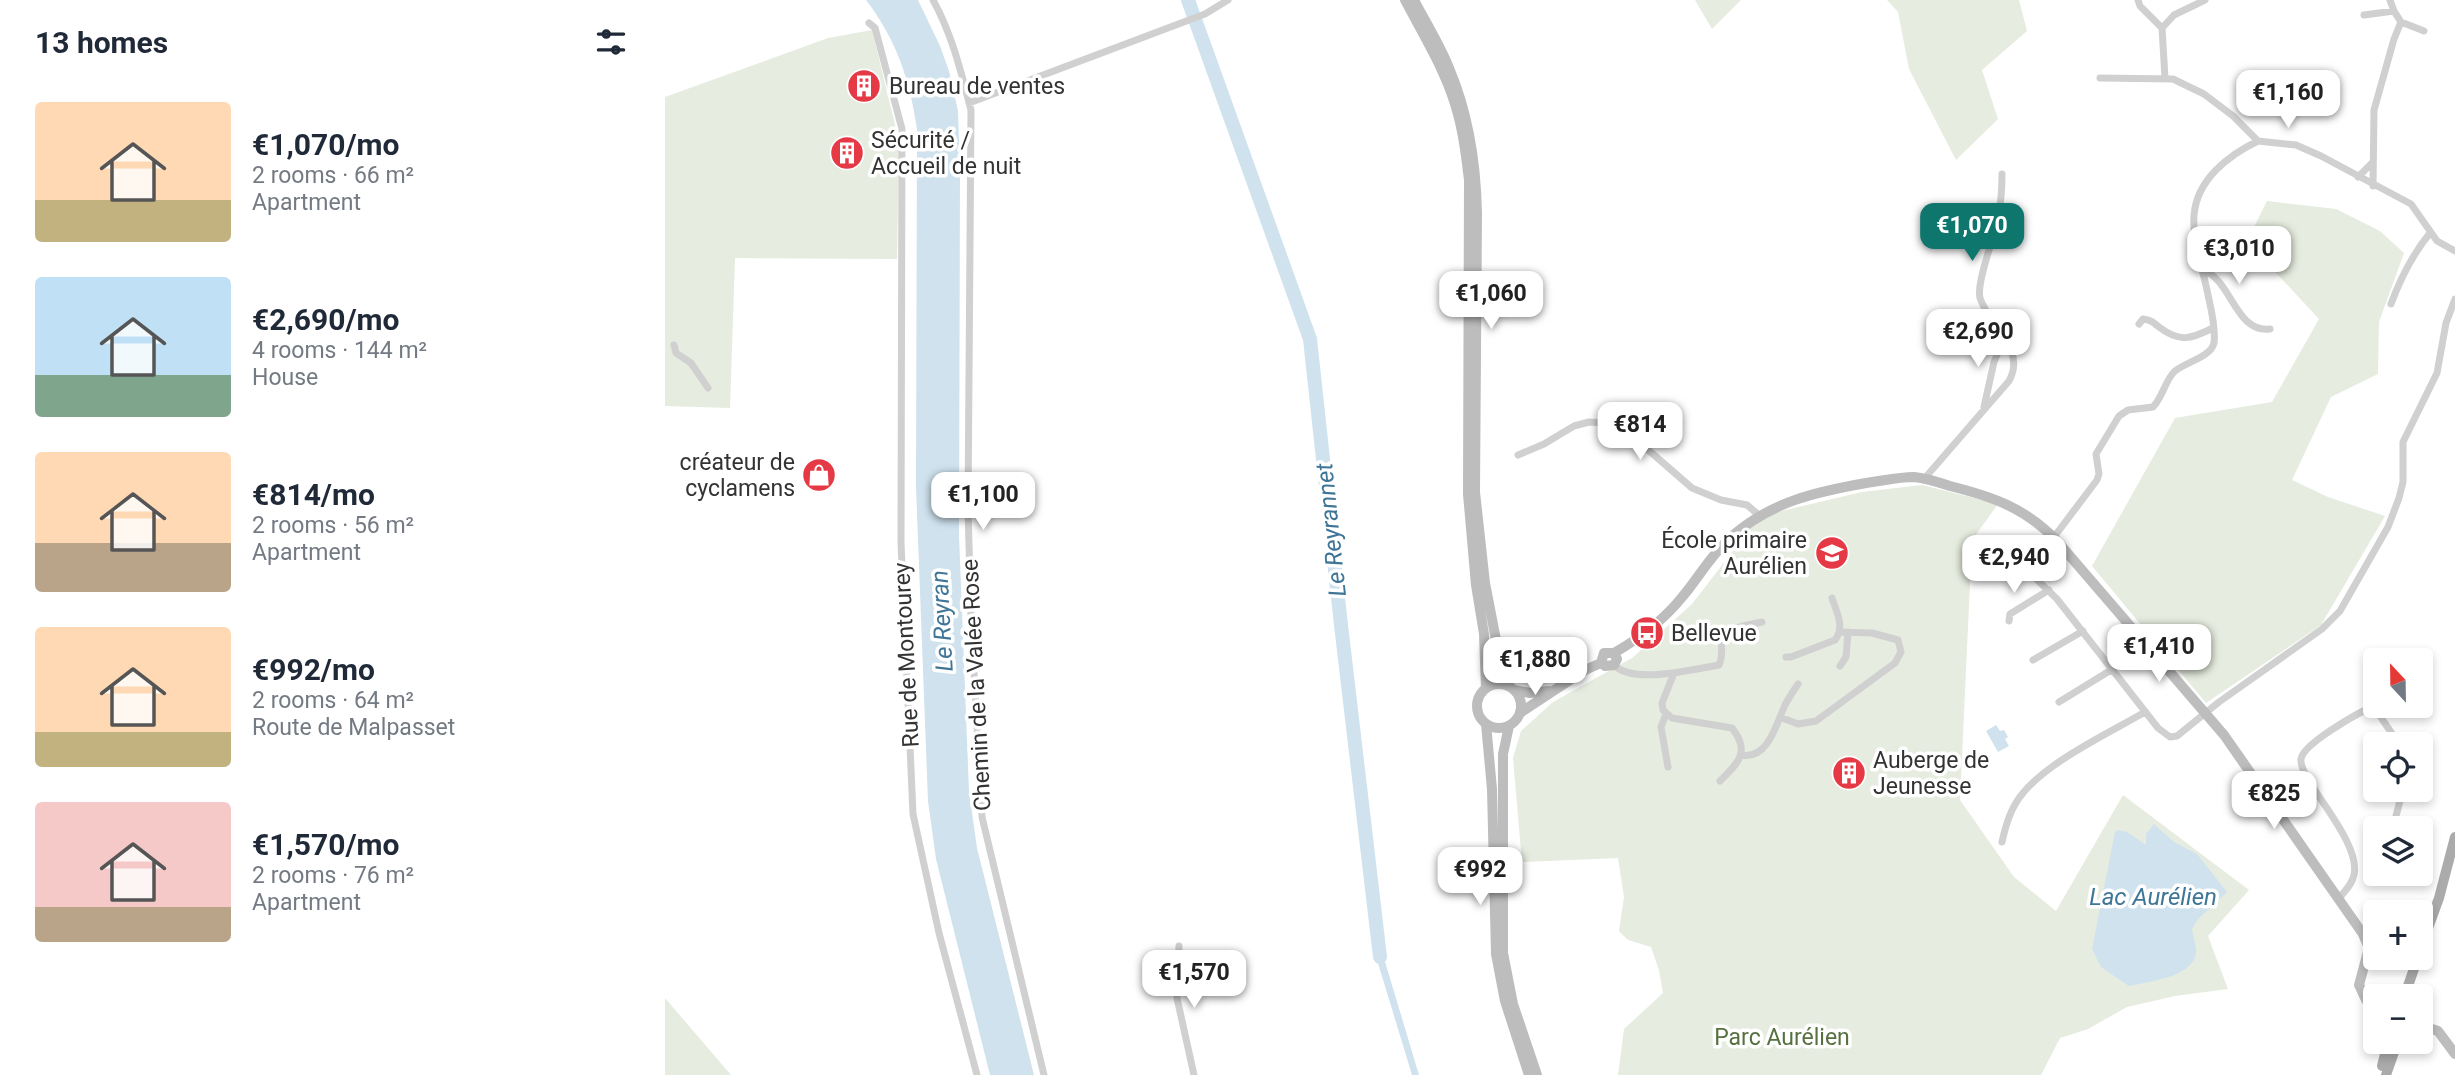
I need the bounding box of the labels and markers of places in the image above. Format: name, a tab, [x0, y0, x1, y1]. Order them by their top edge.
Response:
building icon: Bureau de ventes	[845, 67, 883, 105]
pin: €1,160	[2231, 71, 2345, 130]
place label: Bureau de ventes	[889, 73, 1065, 100]
place label: Sécurité / Accueil de nuit	[871, 127, 1021, 180]
building icon: Sécurité / Accueil de nuit	[828, 134, 866, 172]
pin: €1,070	[1915, 204, 2029, 263]
pin: €3,010	[2182, 226, 2296, 286]
pin: €1,060	[1434, 272, 1548, 331]
pin: €2,690	[1921, 310, 2035, 369]
pin: €814	[1599, 402, 1681, 462]
place label: créateur de cyclamens	[680, 449, 795, 502]
shop icon: créateur de cyclamens	[800, 456, 838, 494]
pin: €1,100	[926, 472, 1040, 532]
place label: École primaire Aurélien	[1661, 526, 1807, 580]
school or university icon: École primaire Aurélien	[1813, 534, 1851, 572]
pin: €2,940	[1957, 536, 2071, 595]
bus stop icon: Bellevue	[1628, 614, 1666, 652]
place label: Bellevue	[1671, 620, 1757, 647]
pin: €1,410	[2102, 624, 2216, 684]
pin: €1,880	[1478, 638, 1592, 697]
place label: Auberge de Jeunesse	[1873, 747, 1989, 800]
building icon: Auberge de Jeunesse	[1830, 754, 1868, 792]
pin: €825	[2233, 772, 2315, 831]
pin: €992	[1439, 848, 1521, 907]
pin: €1,570	[1137, 950, 1251, 1010]

